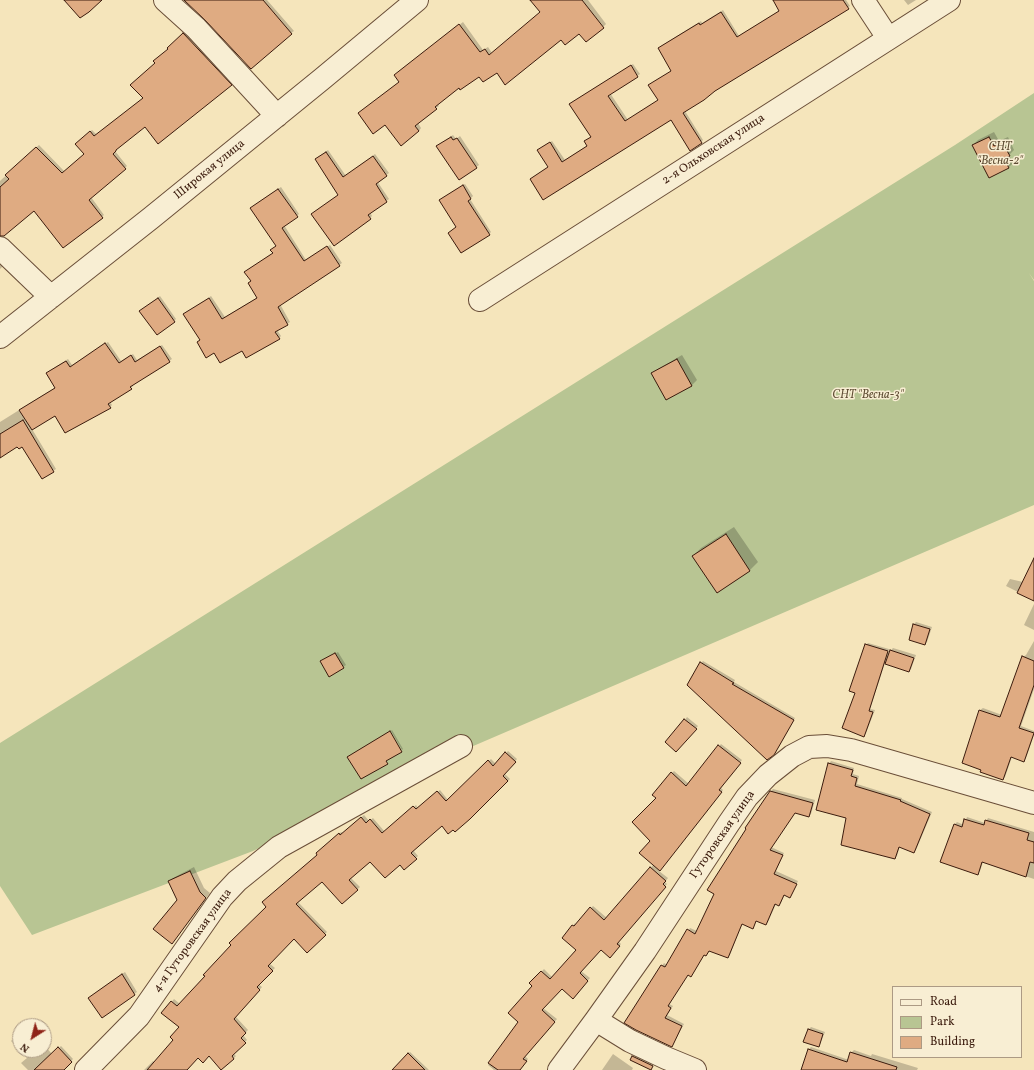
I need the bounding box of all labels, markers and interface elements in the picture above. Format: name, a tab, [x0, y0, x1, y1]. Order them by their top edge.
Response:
street label: 2-я Ольховская улица	[660, 111, 768, 189]
street label: Широкая улица	[172, 137, 248, 203]
park label: СНТ "Весна-2"	[977, 141, 1023, 169]
park label: СНТ "Весна-3"	[832, 389, 904, 403]
street label: Гуторовская улица	[687, 788, 759, 882]
street label: 4-я Гуторовская улица	[151, 886, 235, 996]
legend	[892, 986, 1022, 1058]
text: Road	[930, 994, 957, 1010]
text: Park	[930, 1014, 955, 1030]
north arrow	[12, 1018, 52, 1058]
text: Building	[930, 1034, 975, 1050]
text: N	[18, 1039, 33, 1056]

